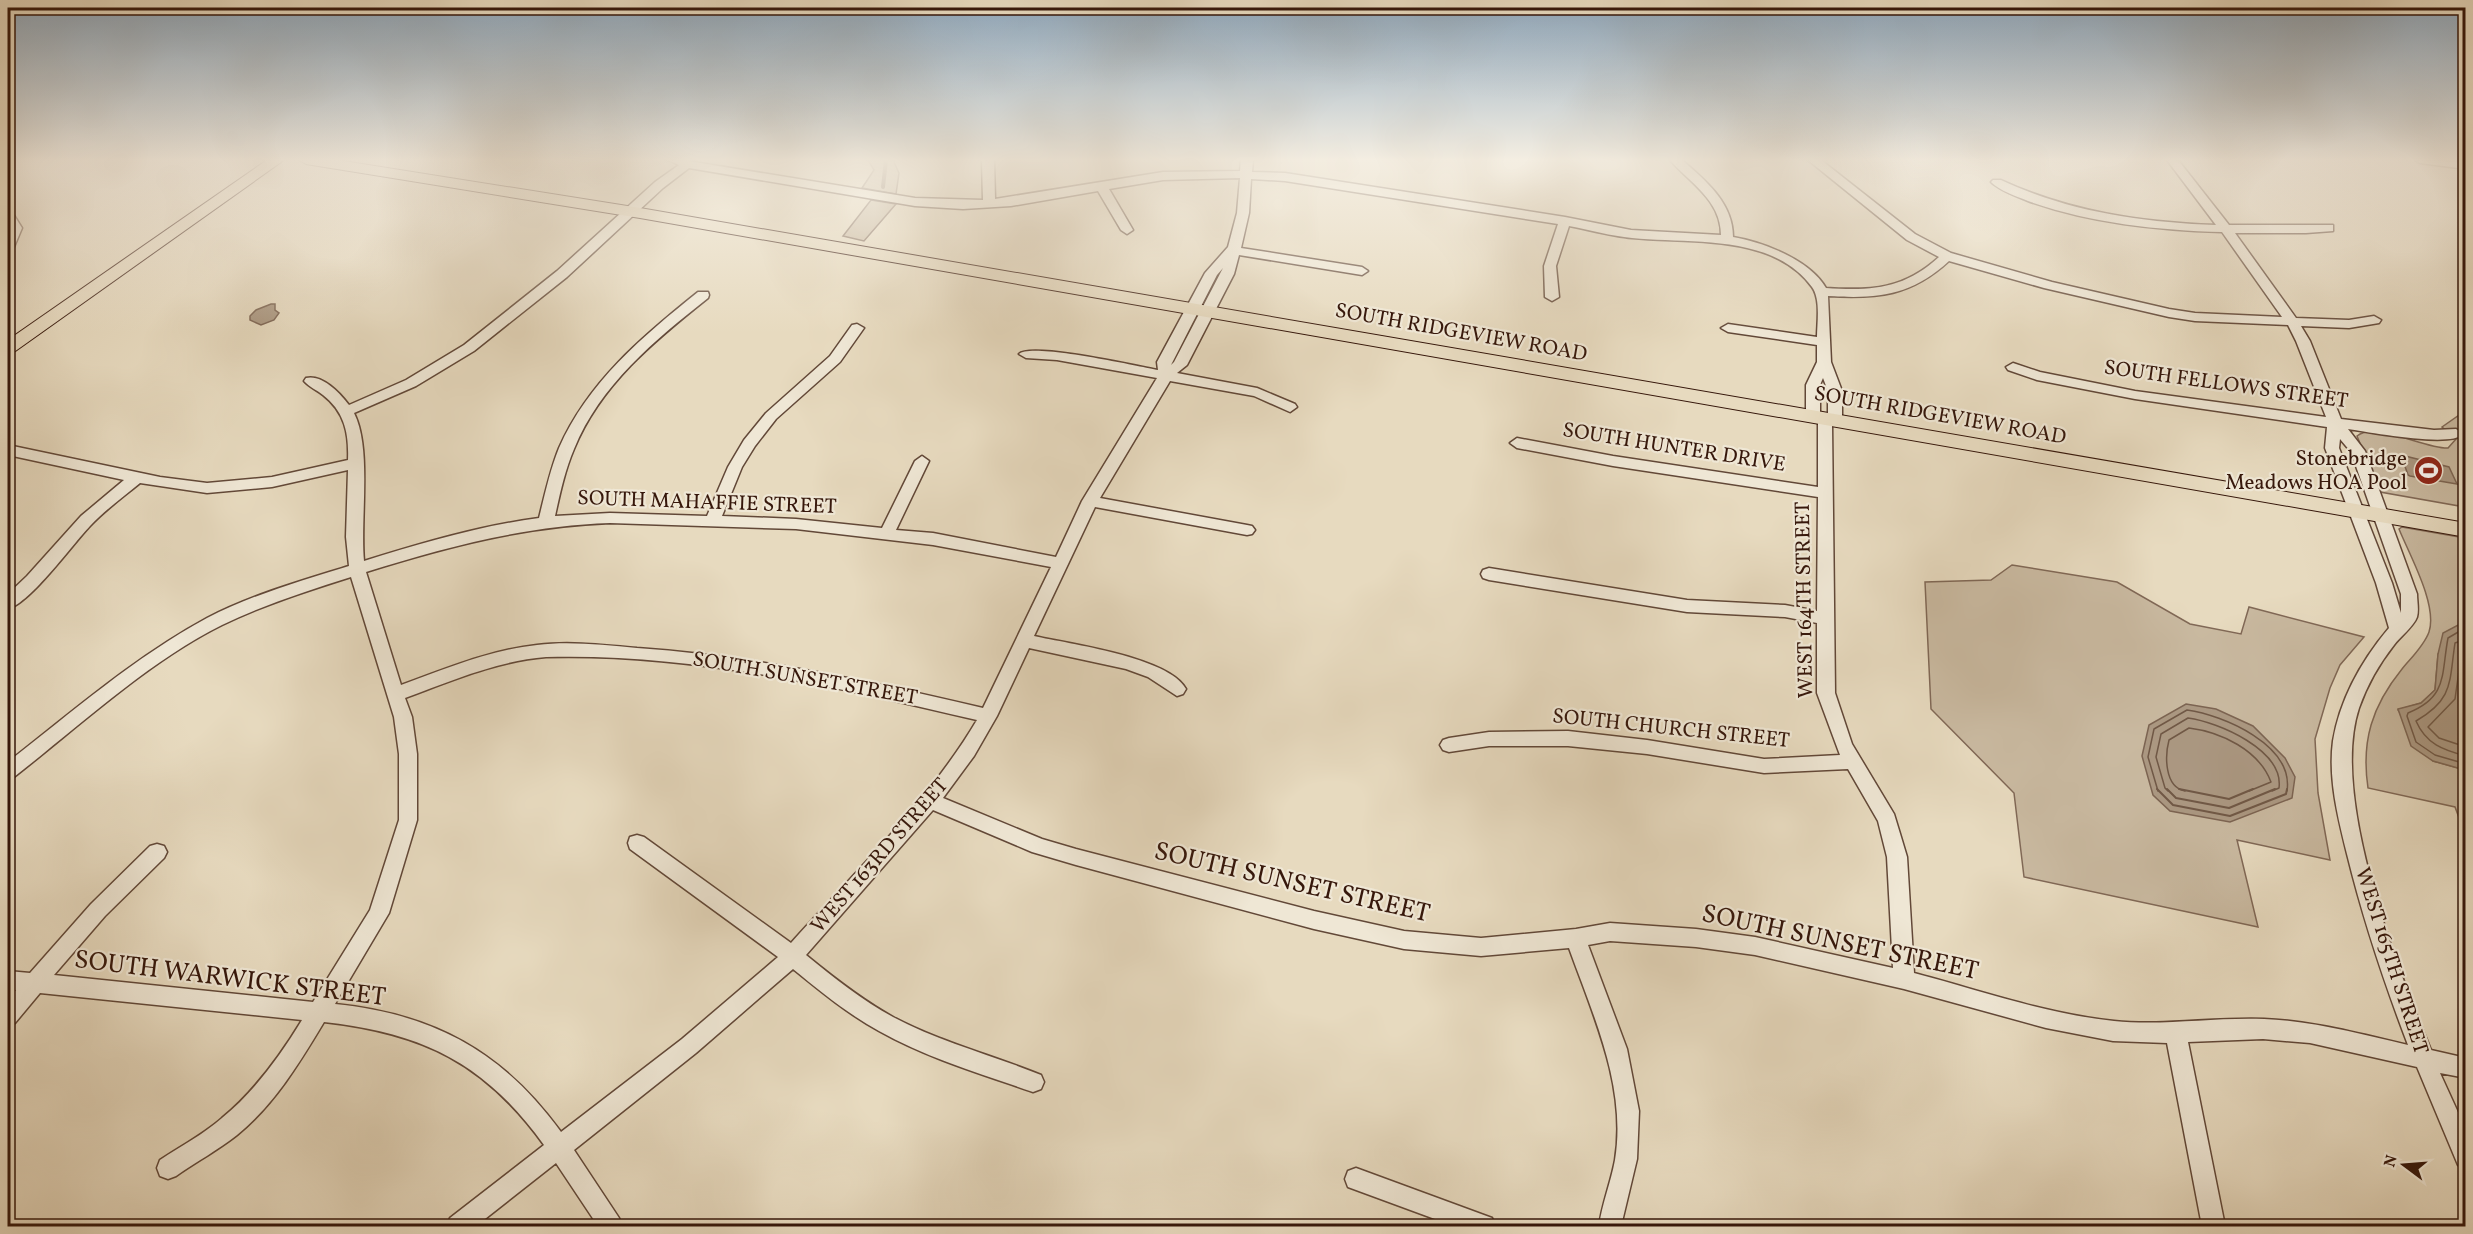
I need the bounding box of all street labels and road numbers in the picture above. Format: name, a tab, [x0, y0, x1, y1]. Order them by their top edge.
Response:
street label: SOUTH RIDGEVIEW ROAD	[1333, 297, 1589, 369]
street label: SOUTH FELLOWS STREET	[2102, 354, 2350, 416]
street label: SOUTH RIDGEVIEW ROAD	[1812, 380, 2068, 452]
street label: SOUTH HUNTER DRIVE	[1560, 416, 1788, 480]
street label: SOUTH MAHAFFIE STREET	[577, 484, 837, 522]
street label: WEST 164TH STREET	[1789, 501, 1821, 699]
street label: SOUTH SUNSET STREET	[690, 645, 920, 713]
street label: SOUTH CHURCH STREET	[1551, 702, 1791, 756]
street label: WEST 163RD STREET	[804, 772, 956, 940]
street label: SOUTH SUNSET STREET	[1151, 834, 1433, 932]
street label: WEST 165TH STREET	[2347, 864, 2435, 1058]
street label: SOUTH SUNSET STREET	[1698, 896, 1982, 990]
street label: SOUTH WARWICK STREET	[72, 942, 388, 1016]

